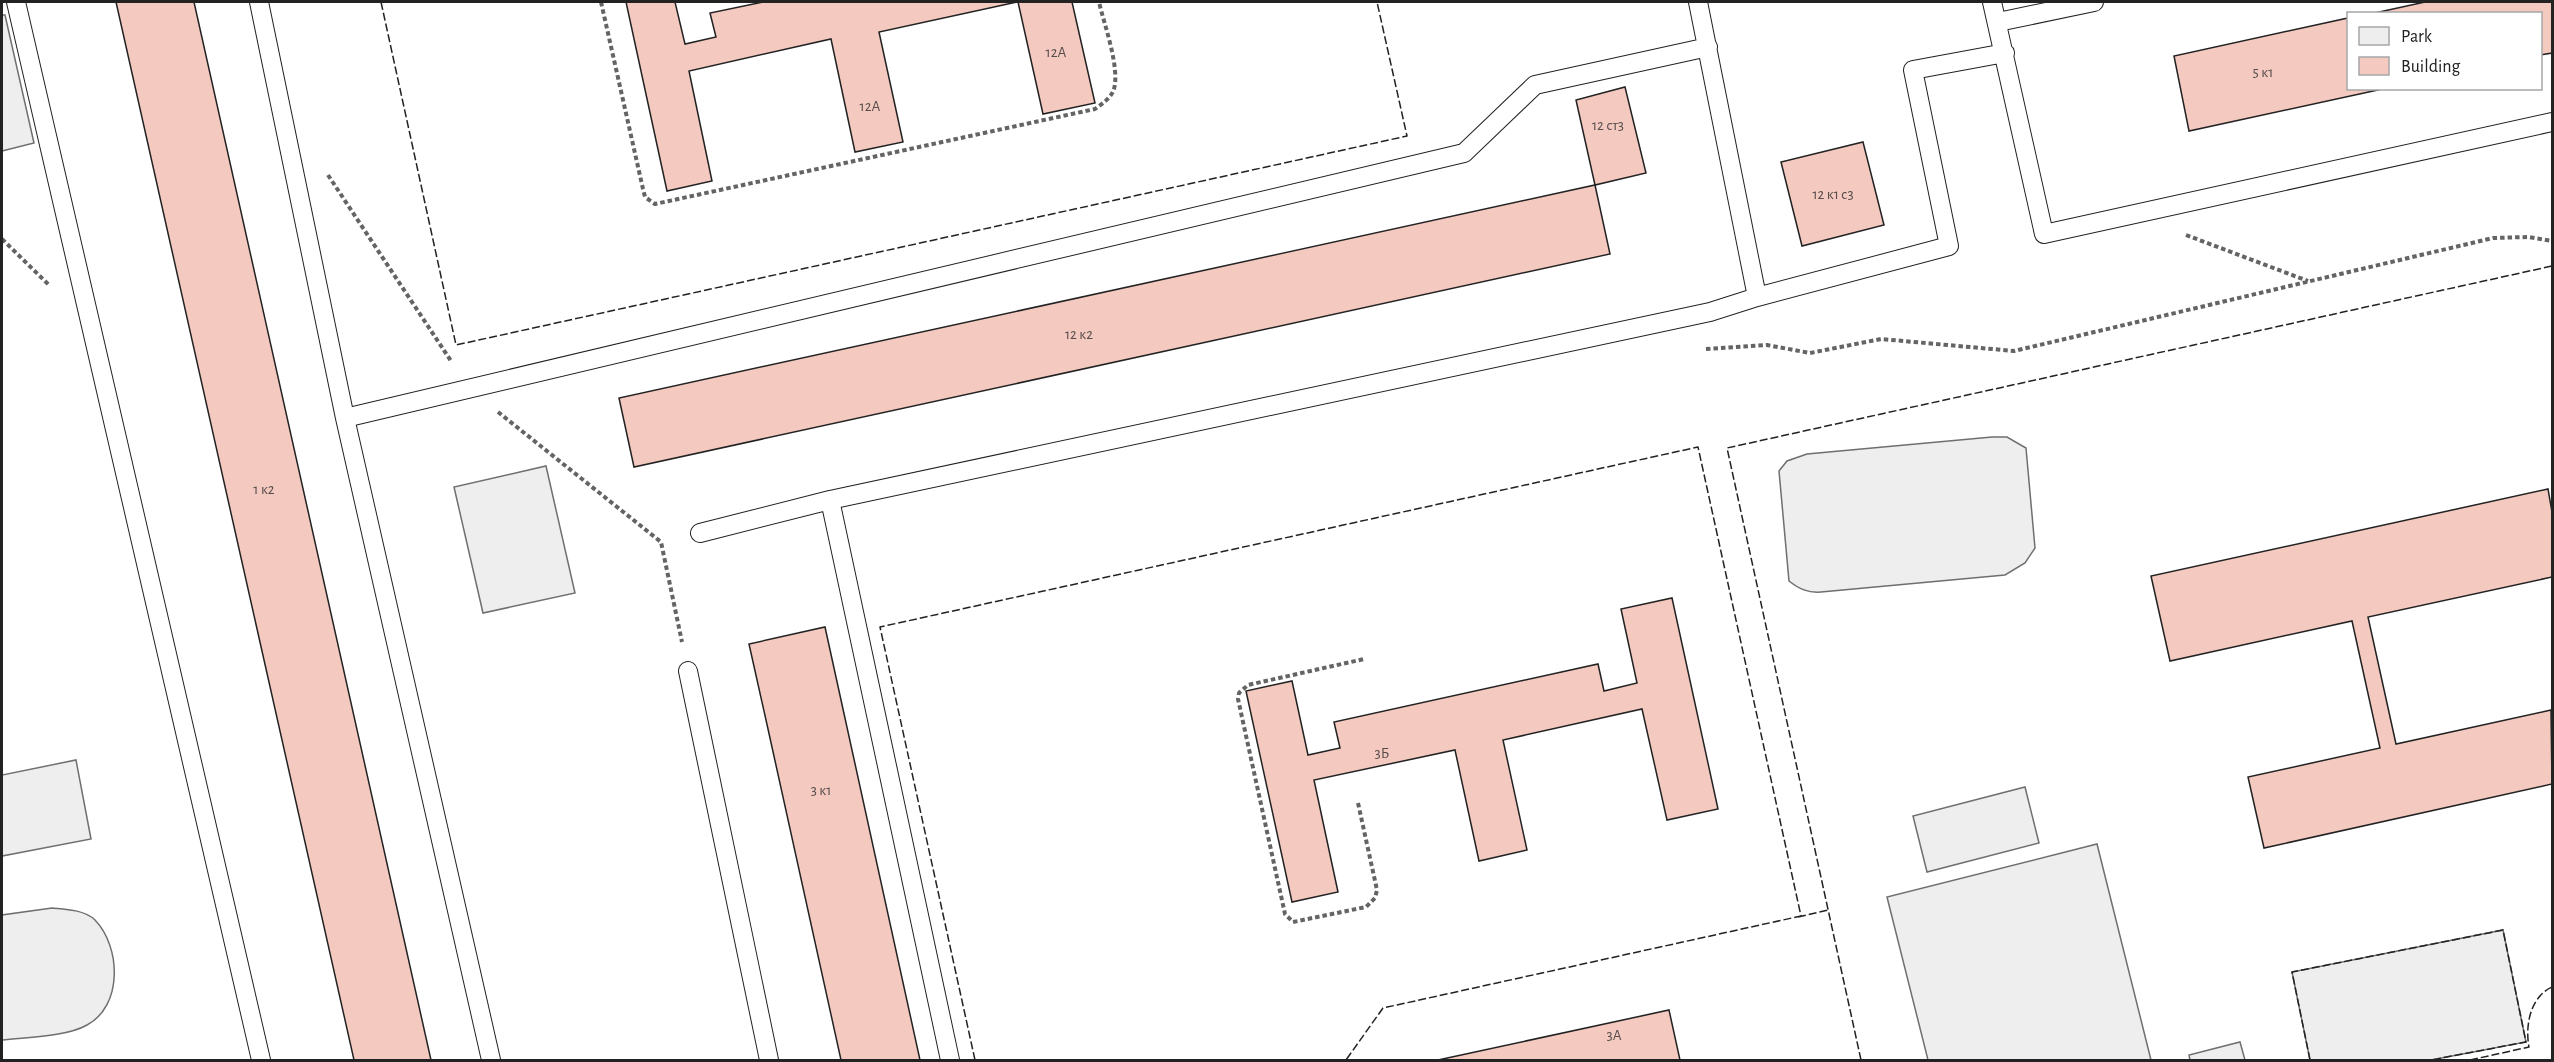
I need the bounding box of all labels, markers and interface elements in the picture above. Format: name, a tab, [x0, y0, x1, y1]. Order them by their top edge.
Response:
legend	[2347, 12, 2542, 90]
text: Park	[2401, 28, 2433, 46]
house number: 12А	[1046, 45, 1067, 60]
text: Building	[2401, 58, 2461, 76]
house number: 5 к1	[2253, 65, 2273, 80]
house number: 12А	[860, 99, 881, 114]
house number: 12 ст3	[1592, 118, 1624, 133]
house number: 12 к1 с3	[1812, 187, 1854, 202]
house number: 12 к2	[1065, 327, 1093, 342]
house number: 1 к2	[253, 482, 275, 497]
house number: 3Б	[1375, 746, 1389, 761]
house number: 3 к1	[811, 783, 831, 798]
house number: 3А	[1606, 1028, 1622, 1043]

